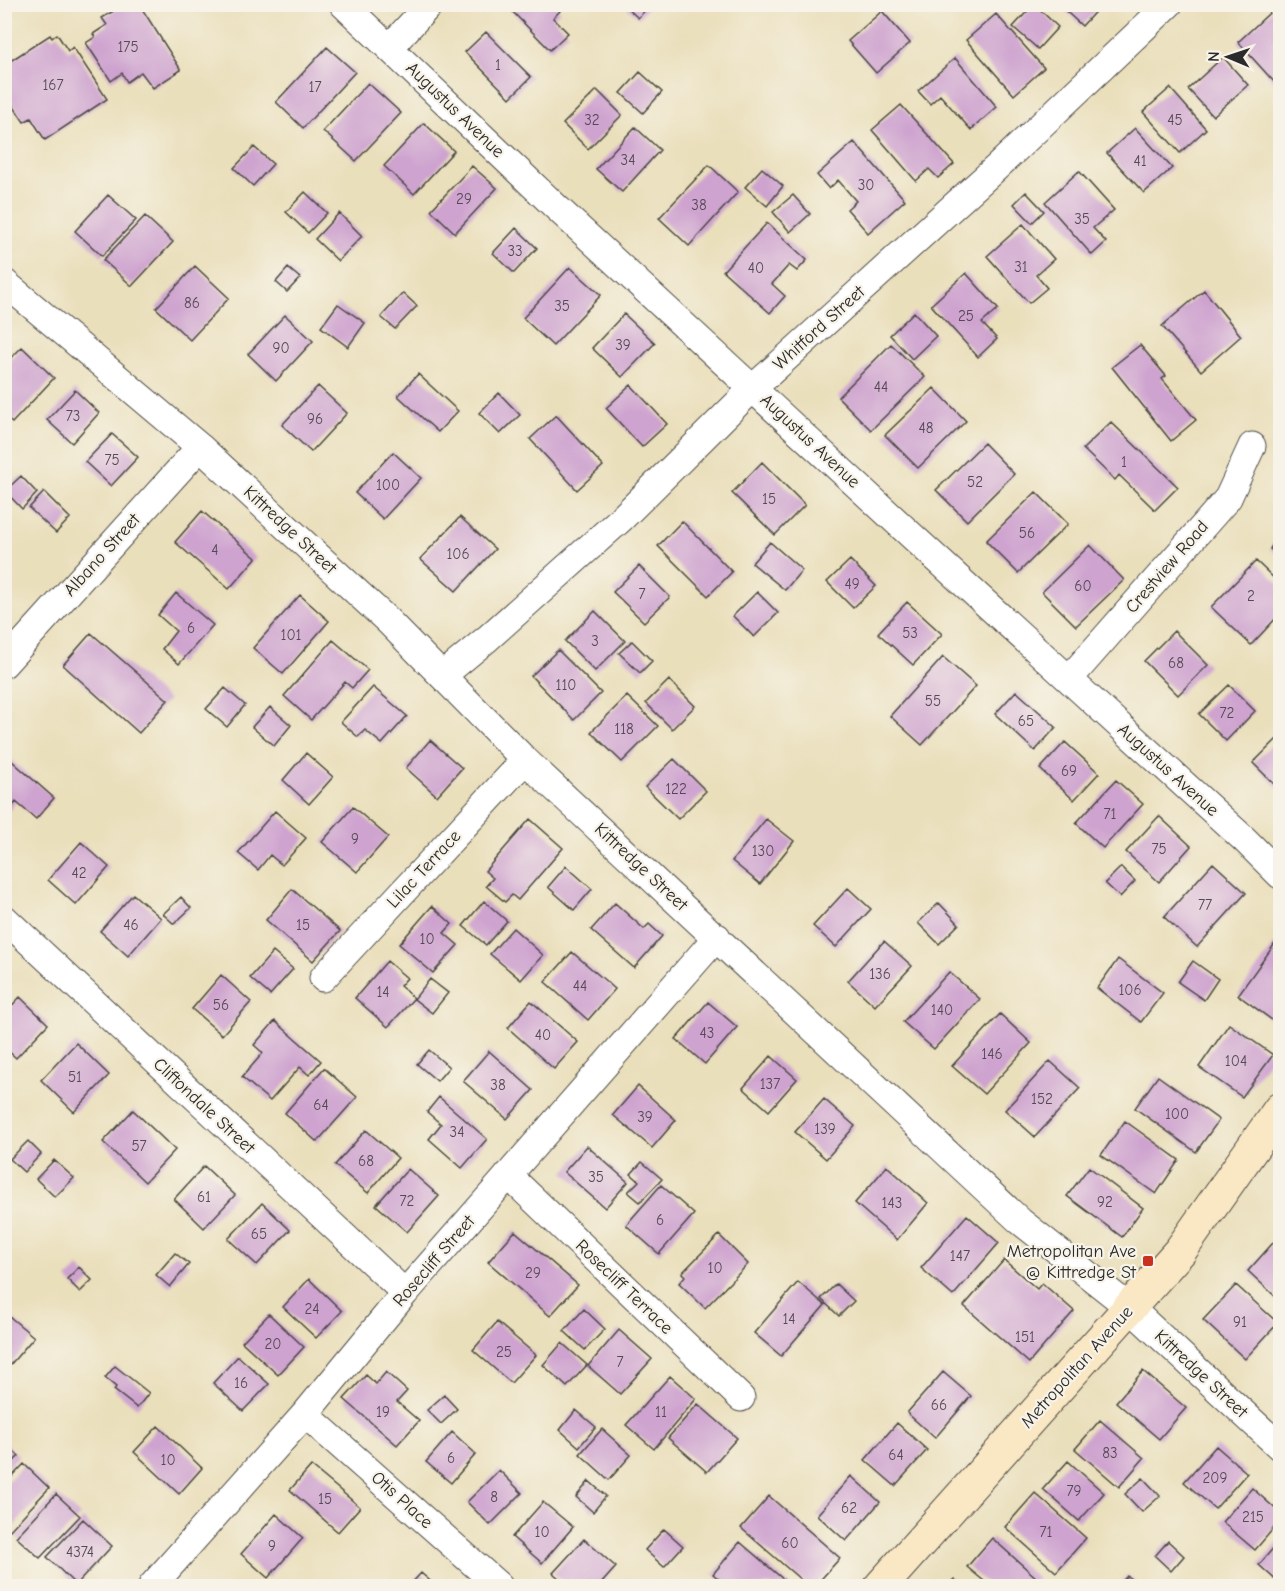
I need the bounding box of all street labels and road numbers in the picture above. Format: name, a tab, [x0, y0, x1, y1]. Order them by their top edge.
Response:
street label: Augustus Avenue	[401, 58, 509, 162]
street label: Whitford Street	[769, 281, 870, 375]
street label: Augustus Avenue	[756, 389, 864, 493]
street label: Kittredge Street	[239, 482, 341, 579]
street label: Albano Street	[59, 509, 145, 601]
street label: Crestview Road	[1121, 516, 1213, 618]
street label: Augustus Avenue	[1113, 719, 1223, 821]
street label: Kittredge Street	[590, 819, 692, 916]
street label: Lilac Terrace	[383, 826, 465, 912]
street label: Cliftondale Street	[149, 1054, 260, 1159]
street label: Rosecliff Street	[389, 1210, 480, 1311]
street label: Rosecliff Terrace	[571, 1235, 677, 1339]
street label: Metropolitan Avenue	[1017, 1301, 1137, 1433]
street label: Kittredge Street	[1150, 1326, 1252, 1423]
street label: Otis Place	[367, 1467, 437, 1533]

